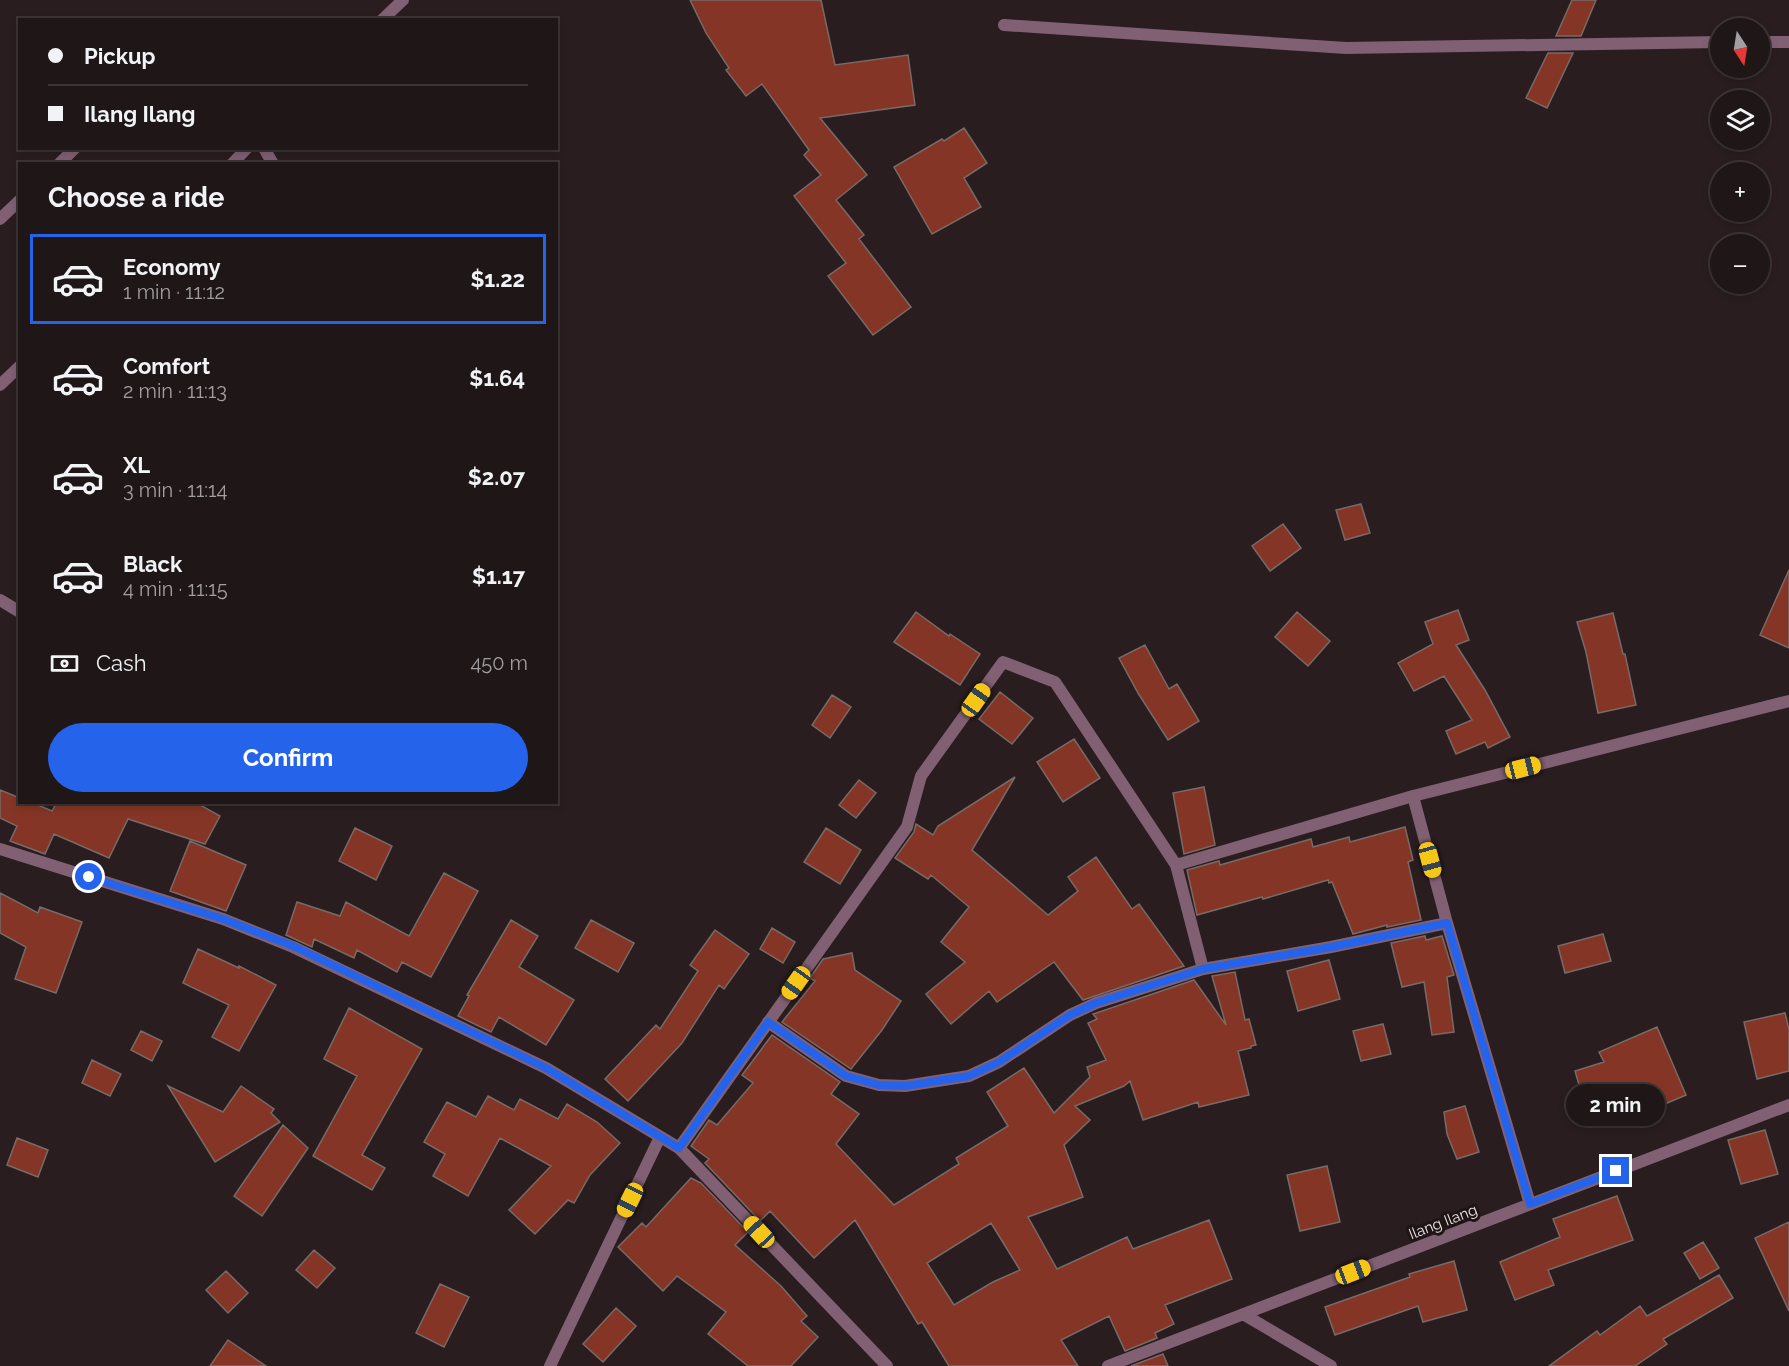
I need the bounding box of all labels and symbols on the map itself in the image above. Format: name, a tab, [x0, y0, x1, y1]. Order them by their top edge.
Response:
north arrow	[1710, 18, 1770, 78]
car	[958, 680, 994, 720]
car	[1503, 755, 1543, 781]
car	[1417, 840, 1443, 880]
route start	[75, 863, 102, 890]
car	[778, 963, 814, 1003]
callout: 2 min	[1566, 1084, 1666, 1126]
route end	[1602, 1157, 1629, 1184]
car	[614, 1180, 646, 1220]
street label: Ilang Ilang	[1406, 1201, 1480, 1243]
car	[740, 1213, 778, 1251]
car	[1333, 1257, 1373, 1287]

